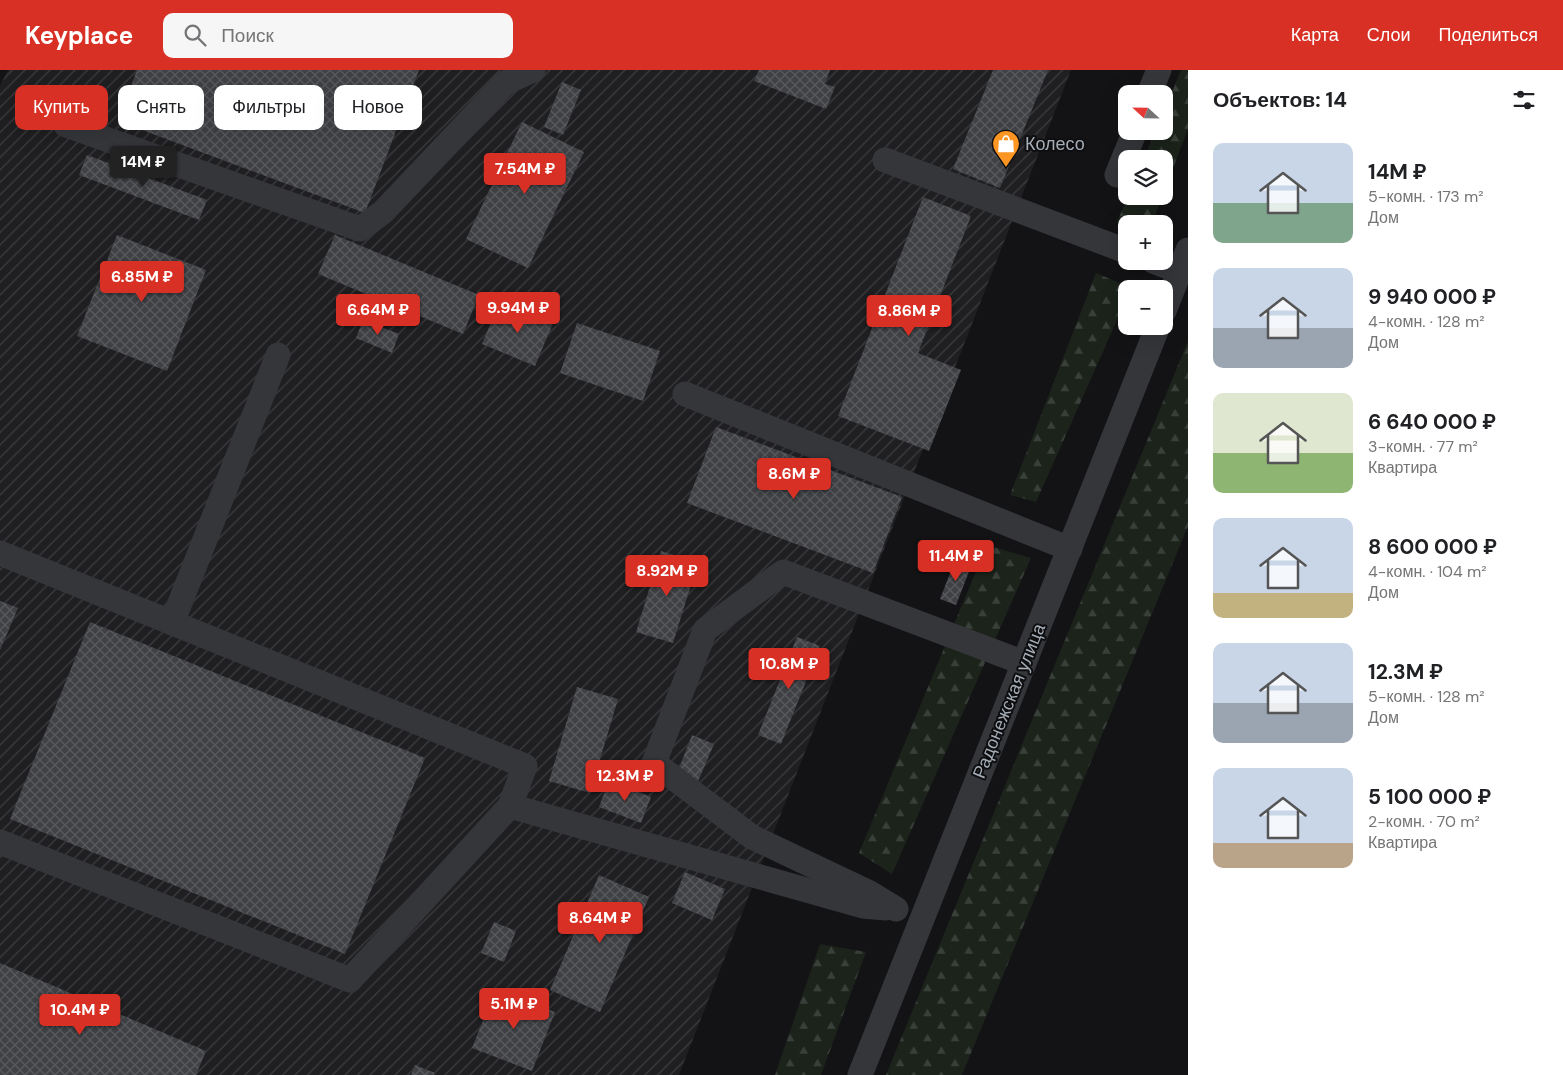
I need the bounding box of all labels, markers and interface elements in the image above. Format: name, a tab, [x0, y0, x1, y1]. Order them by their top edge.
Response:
search box	[163, 13, 513, 58]
text: Keyplace	[25, 20, 133, 51]
icon: search	[181, 21, 209, 49]
text: Поиск	[221, 23, 274, 48]
text: Карта	[1291, 23, 1339, 47]
text: Слои	[1367, 23, 1411, 47]
text: Поделиться	[1439, 23, 1538, 47]
chip: Купить	[15, 85, 108, 130]
chip: Снять	[118, 85, 204, 130]
chip: Фильтры	[214, 85, 324, 130]
chip: Новое	[334, 85, 422, 130]
north arrow	[1118, 85, 1172, 140]
map controls	[1118, 85, 1173, 335]
text: Объектов: 14	[1213, 86, 1347, 114]
icon: filters	[1510, 86, 1538, 114]
shop icon: Колесо	[991, 129, 1021, 168]
place label: Колесо	[1025, 132, 1085, 156]
pin: 14M ₽	[108, 146, 178, 188]
button: layers	[1118, 150, 1173, 205]
text: 14M ₽	[121, 151, 165, 172]
pin: 7.54M ₽	[479, 152, 571, 195]
text: 7.54M ₽	[495, 158, 555, 179]
text: 14M ₽	[1368, 158, 1427, 186]
icon: home	[1253, 163, 1313, 223]
text: 5-комн. · 173 m²	[1368, 186, 1484, 207]
text: Дом	[1368, 207, 1399, 228]
button: +	[1118, 215, 1173, 270]
pin: 6.85M ₽	[96, 260, 188, 303]
text: 6.85M ₽	[111, 266, 173, 287]
button: −	[1118, 280, 1173, 335]
text: 9 940 000 ₽	[1368, 283, 1496, 311]
icon: home	[1253, 288, 1313, 348]
pin: 9.94M ₽	[472, 292, 564, 334]
pin: 6.64M ₽	[332, 294, 424, 336]
pin: 8.86M ₽	[863, 294, 955, 337]
text: 9.94M ₽	[487, 297, 549, 318]
text: 6.64M ₽	[347, 299, 409, 320]
text: 8.86M ₽	[878, 300, 940, 321]
text: 4-комн. · 128 m²	[1368, 311, 1485, 332]
text: Дом	[1368, 332, 1399, 353]
text: 6 640 000 ₽	[1368, 408, 1496, 436]
icon: home	[1253, 413, 1313, 473]
text: 3-комн. · 77 m²	[1368, 436, 1478, 457]
text: Квартира	[1368, 457, 1437, 478]
pin: 8.6M ₽	[753, 458, 835, 500]
text: 8.6M ₽	[768, 463, 820, 484]
text: 8 600 000 ₽	[1368, 533, 1497, 561]
icon: home	[1253, 538, 1313, 598]
pin: 11.4M ₽	[910, 540, 1002, 582]
text: 11.4M ₽	[929, 545, 983, 566]
pin: 8.92M ₽	[621, 554, 713, 597]
text: 8.92M ₽	[636, 560, 698, 581]
text: 4-комн. · 104 m²	[1368, 561, 1487, 582]
text: Дом	[1368, 582, 1399, 603]
street label: Радонежская улица	[967, 619, 1051, 782]
pin: 10.8M ₽	[743, 648, 835, 690]
text: 10.8M ₽	[759, 653, 819, 674]
text: 12.3M ₽	[1368, 658, 1443, 686]
icon: home	[1253, 663, 1313, 723]
text: 5-комн. · 128 m²	[1368, 686, 1485, 707]
text: Дом	[1368, 707, 1399, 728]
pin: 12.3M ₽	[579, 760, 671, 802]
text: 12.3M ₽	[596, 765, 654, 786]
text: 5 100 000 ₽	[1368, 783, 1491, 811]
icon: home	[1253, 788, 1313, 848]
text: 2-комн. · 70 m²	[1368, 811, 1480, 832]
text: Квартира	[1368, 832, 1437, 853]
pin: 8.64M ₽	[554, 902, 646, 944]
text: 8.64M ₽	[569, 907, 631, 928]
pin: 5.1M ₽	[473, 988, 555, 1030]
text: 5.1M ₽	[490, 993, 538, 1014]
pin: 10.4M ₽	[34, 994, 126, 1036]
text: 10.4M ₽	[50, 999, 110, 1020]

